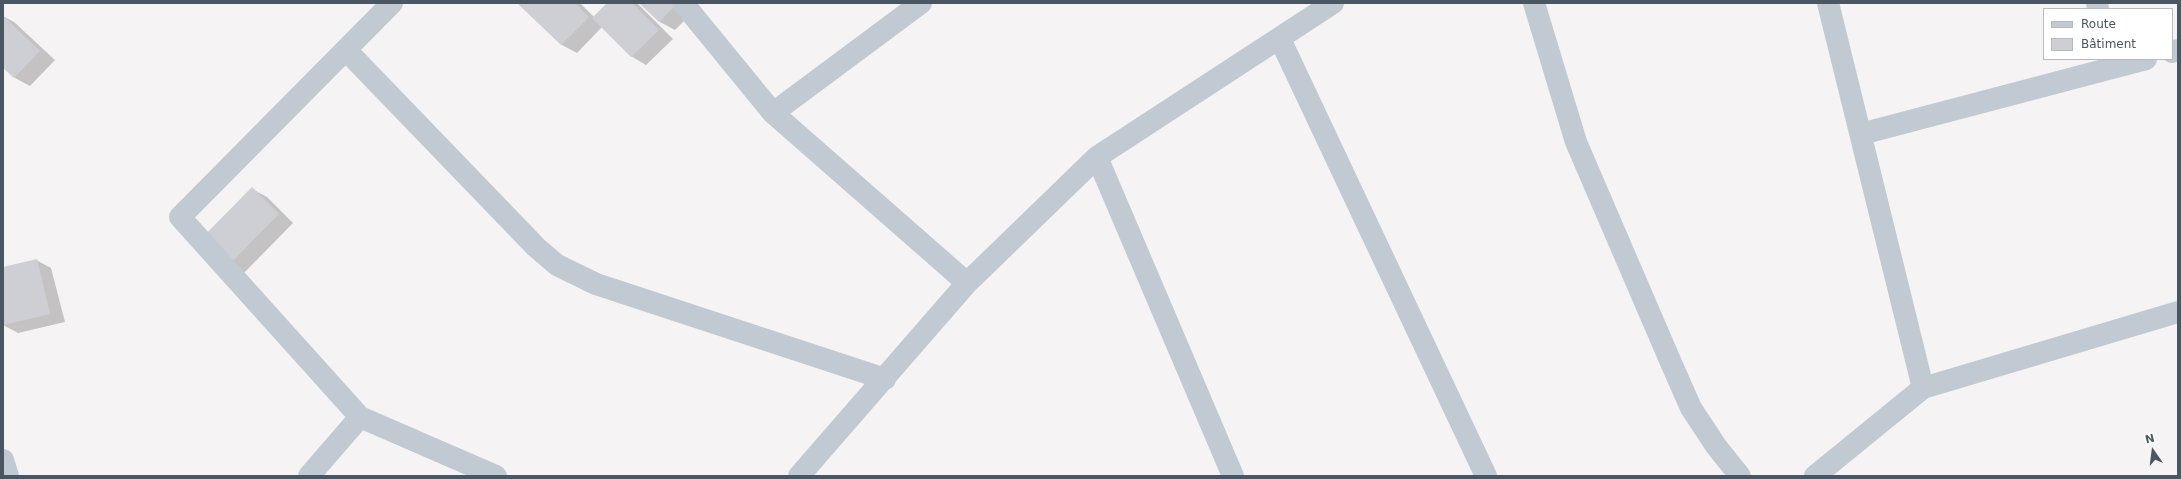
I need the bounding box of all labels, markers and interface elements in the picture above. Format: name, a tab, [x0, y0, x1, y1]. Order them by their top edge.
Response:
legend	[2043, 8, 2173, 60]
text: Route	[2081, 17, 2116, 31]
text: Bâtiment	[2081, 37, 2136, 51]
north arrow	[2133, 431, 2173, 471]
text: N	[2144, 431, 2156, 446]

